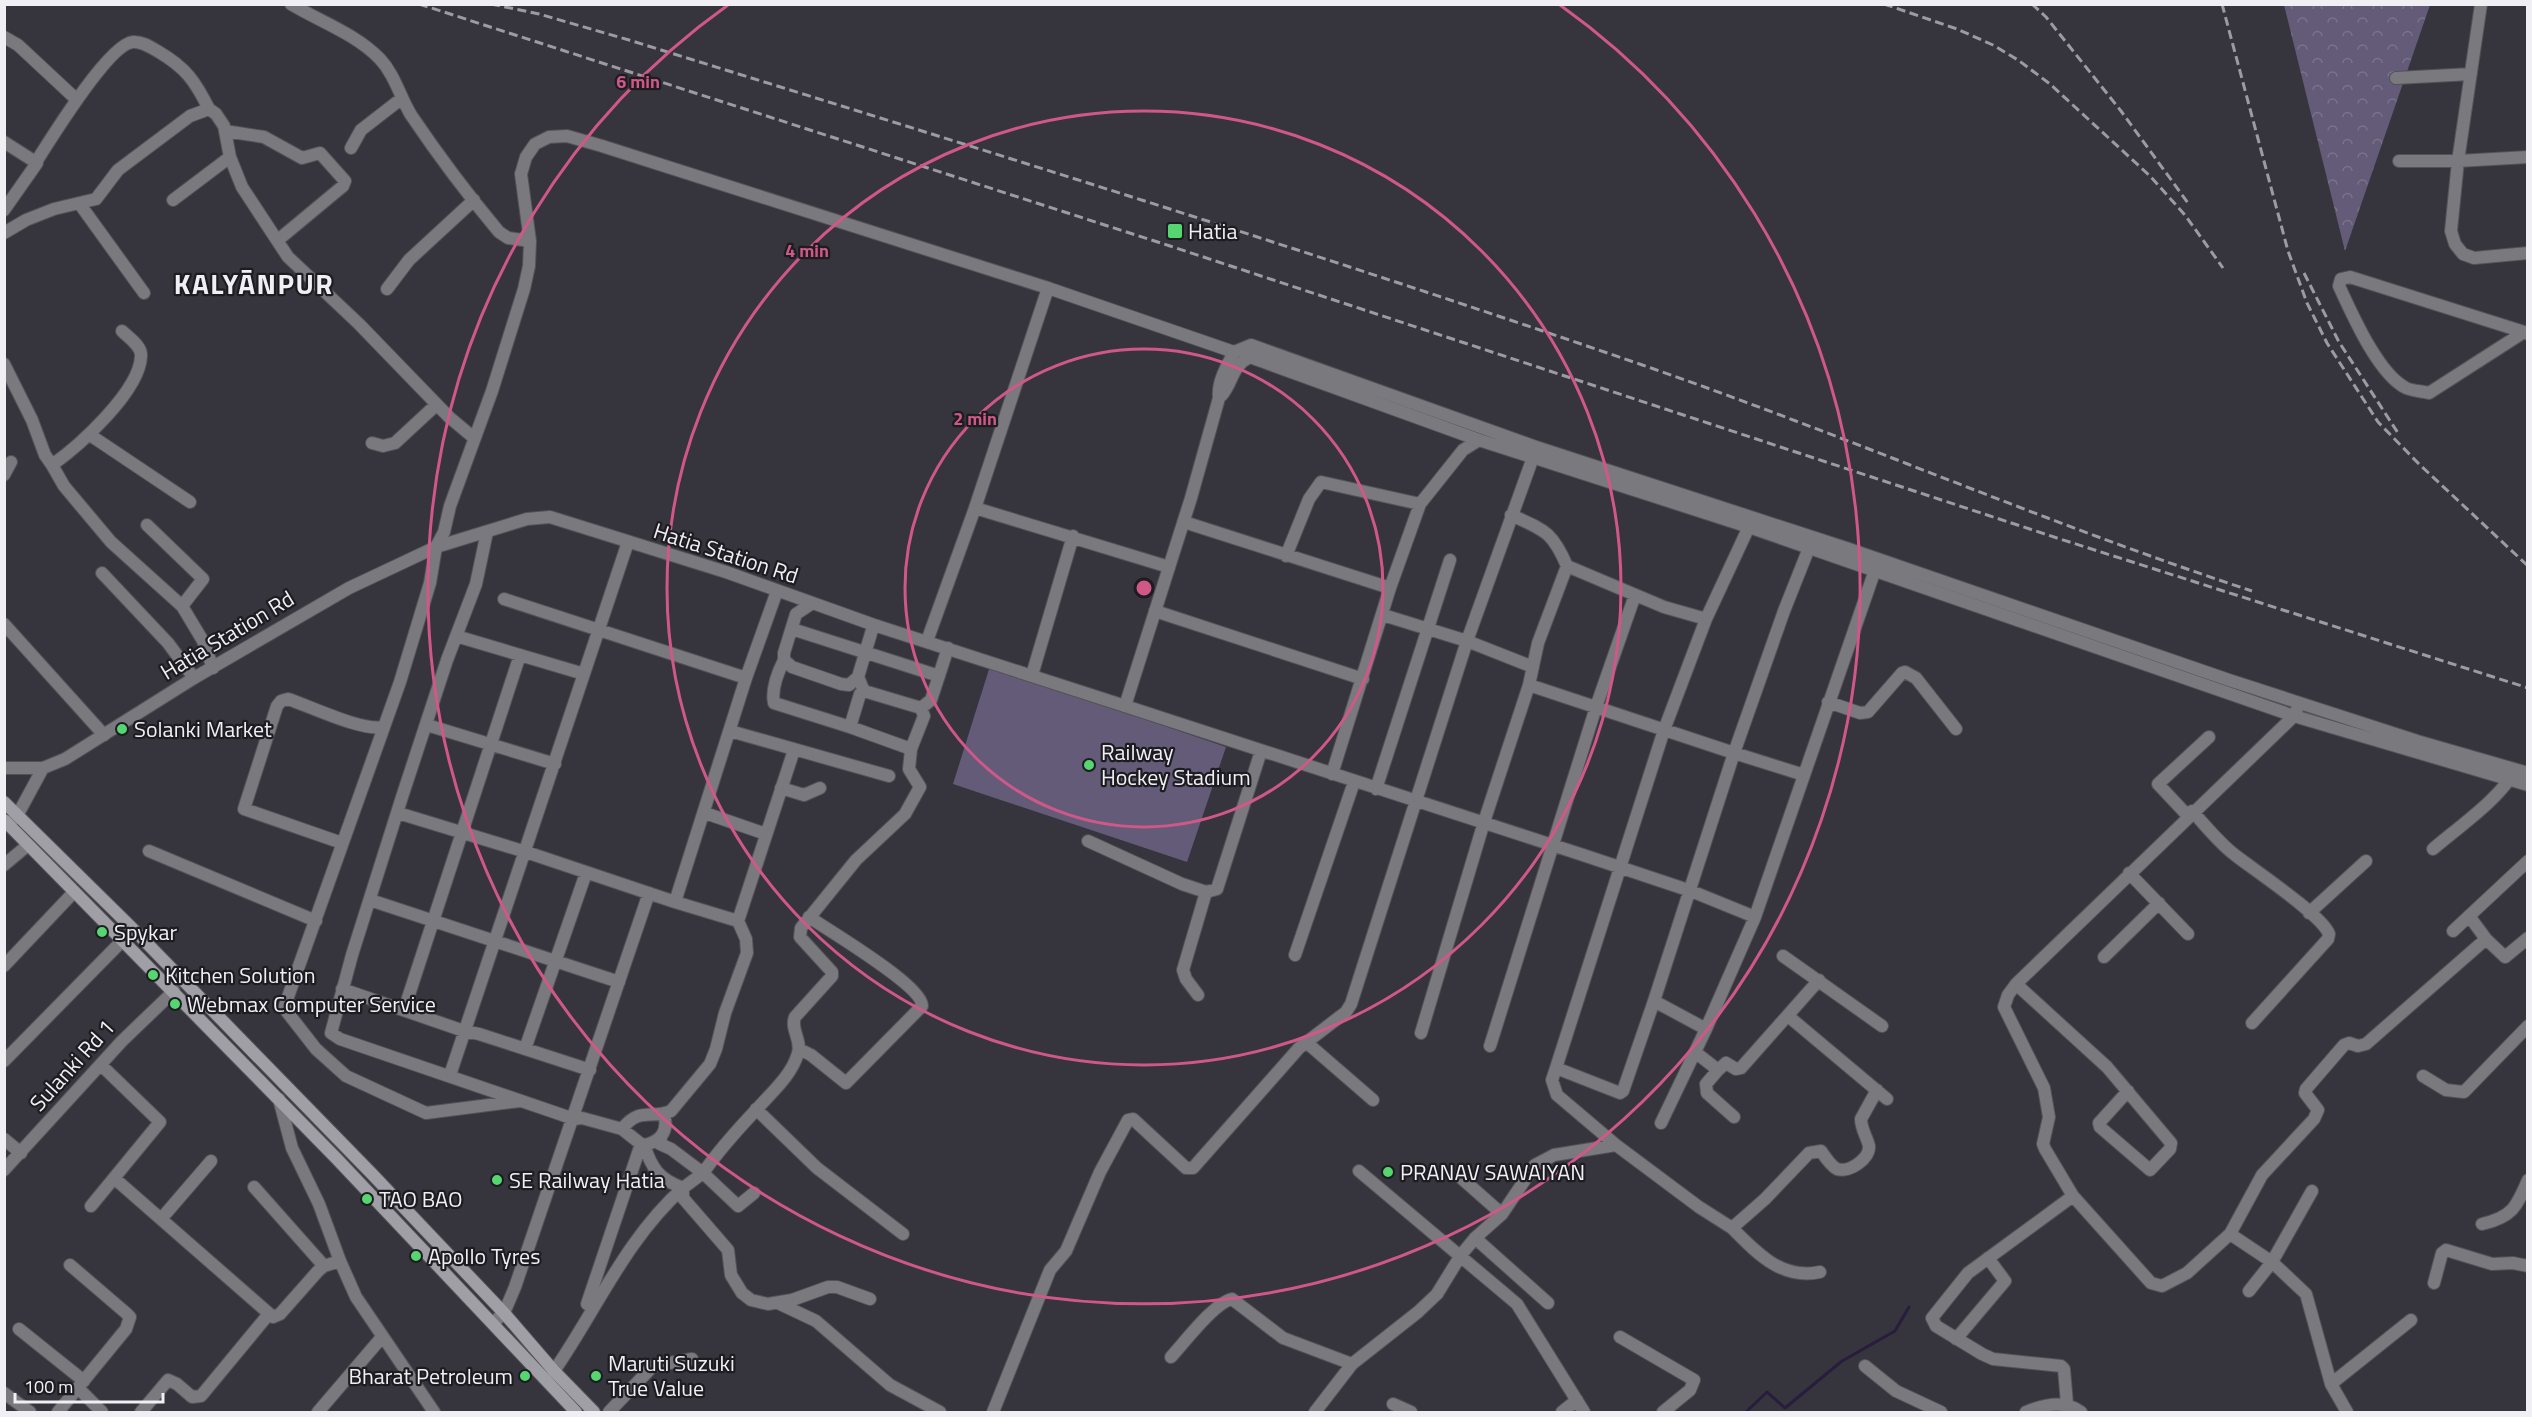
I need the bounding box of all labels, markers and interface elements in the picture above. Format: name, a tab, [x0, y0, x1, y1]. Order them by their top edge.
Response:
text: 6 min	[616, 68, 660, 95]
place label: Hatia	[1188, 214, 1237, 248]
marker: Hatia	[1166, 222, 1184, 240]
text: 4 min	[785, 237, 829, 264]
district label: KALYĀNPUR	[174, 262, 334, 305]
text: 2 min	[953, 405, 997, 432]
street label: Hatia Station Rd	[649, 514, 803, 592]
centre of rings	[1134, 578, 1154, 598]
street label: Hatia Station Rd	[154, 582, 300, 688]
place label: Solanki Market	[134, 712, 272, 746]
marker: Solanki Market	[115, 722, 129, 736]
place label: Railway Hockey Stadium	[1101, 735, 1251, 794]
marker: Railway Hockey Stadium	[1082, 758, 1096, 772]
place label: Spykar	[114, 915, 177, 949]
marker: Spykar	[95, 925, 109, 939]
place label: Kitchen Solution	[165, 958, 316, 992]
marker: Kitchen Solution	[146, 968, 160, 982]
place label: Webmax Computer Service	[187, 987, 436, 1021]
marker: Webmax Computer Service	[168, 997, 182, 1011]
street label: Sulanki Rd 1	[21, 1011, 123, 1119]
place label: PRANAV SAWAIYAN	[1400, 1155, 1585, 1189]
place label: SE Railway Hatia	[509, 1163, 665, 1197]
marker: PRANAV SAWAIYAN	[1381, 1165, 1395, 1179]
marker: SE Railway Hatia	[490, 1173, 504, 1187]
place label: TAO BAO	[379, 1182, 462, 1216]
marker: TAO BAO	[360, 1192, 374, 1206]
place label: Apollo Tyres	[428, 1239, 540, 1273]
marker: Apollo Tyres	[409, 1249, 423, 1263]
place label: Maruti Suzuki True Value	[608, 1346, 735, 1405]
place label: Bharat Petroleum	[348, 1359, 513, 1393]
scale bar	[15, 1366, 164, 1404]
marker: Bharat Petroleum	[518, 1369, 532, 1383]
marker: Maruti Suzuki True Value	[589, 1369, 603, 1383]
text: 100 m	[24, 1373, 73, 1400]

